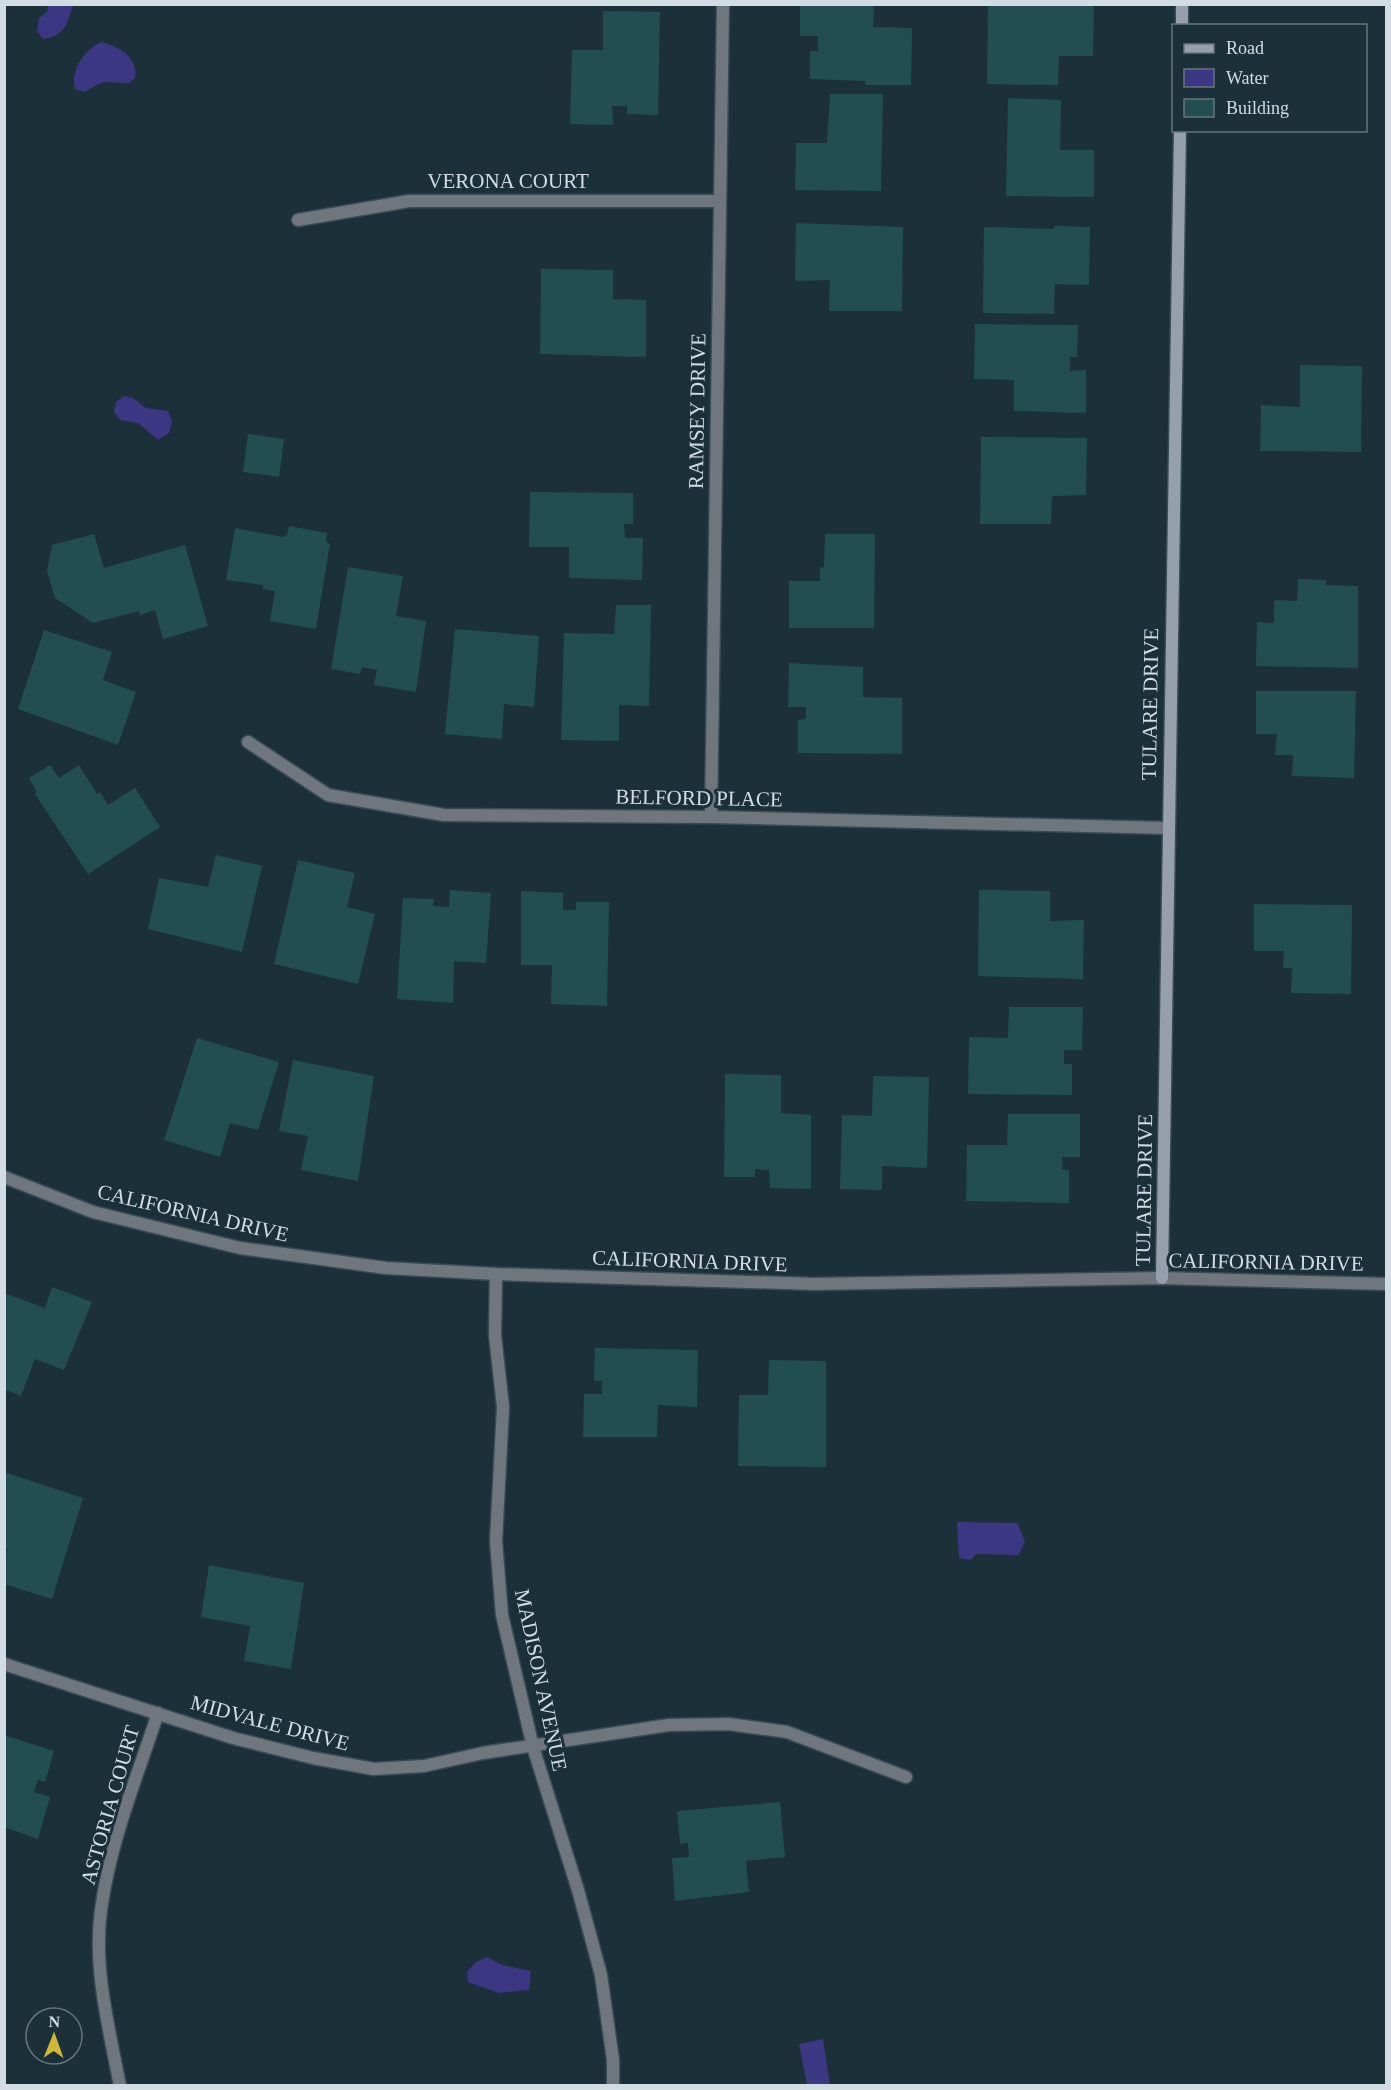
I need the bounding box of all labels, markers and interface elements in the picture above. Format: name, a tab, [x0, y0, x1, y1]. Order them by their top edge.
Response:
legend	[1172, 24, 1367, 132]
text: Road	[1226, 38, 1264, 58]
text: Water	[1226, 68, 1269, 88]
text: Building	[1226, 98, 1289, 118]
street label: VERONA COURT	[427, 169, 589, 193]
street label: RAMSEY DRIVE	[684, 333, 710, 489]
street label: TULARE DRIVE	[1137, 628, 1163, 780]
street label: BELFORD PLACE	[615, 785, 783, 811]
street label: TULARE DRIVE	[1131, 1114, 1157, 1266]
street label: CALIFORNIA DRIVE	[95, 1179, 291, 1247]
street label: CALIFORNIA DRIVE	[592, 1246, 788, 1276]
street label: CALIFORNIA DRIVE	[1168, 1248, 1364, 1276]
street label: MADISON AVENUE	[510, 1587, 572, 1773]
street label: MIDVALE DRIVE	[188, 1690, 352, 1756]
street label: ASTORIA COURT	[76, 1722, 144, 1887]
north arrow	[24, 2006, 84, 2066]
text: N	[48, 2013, 61, 2030]

